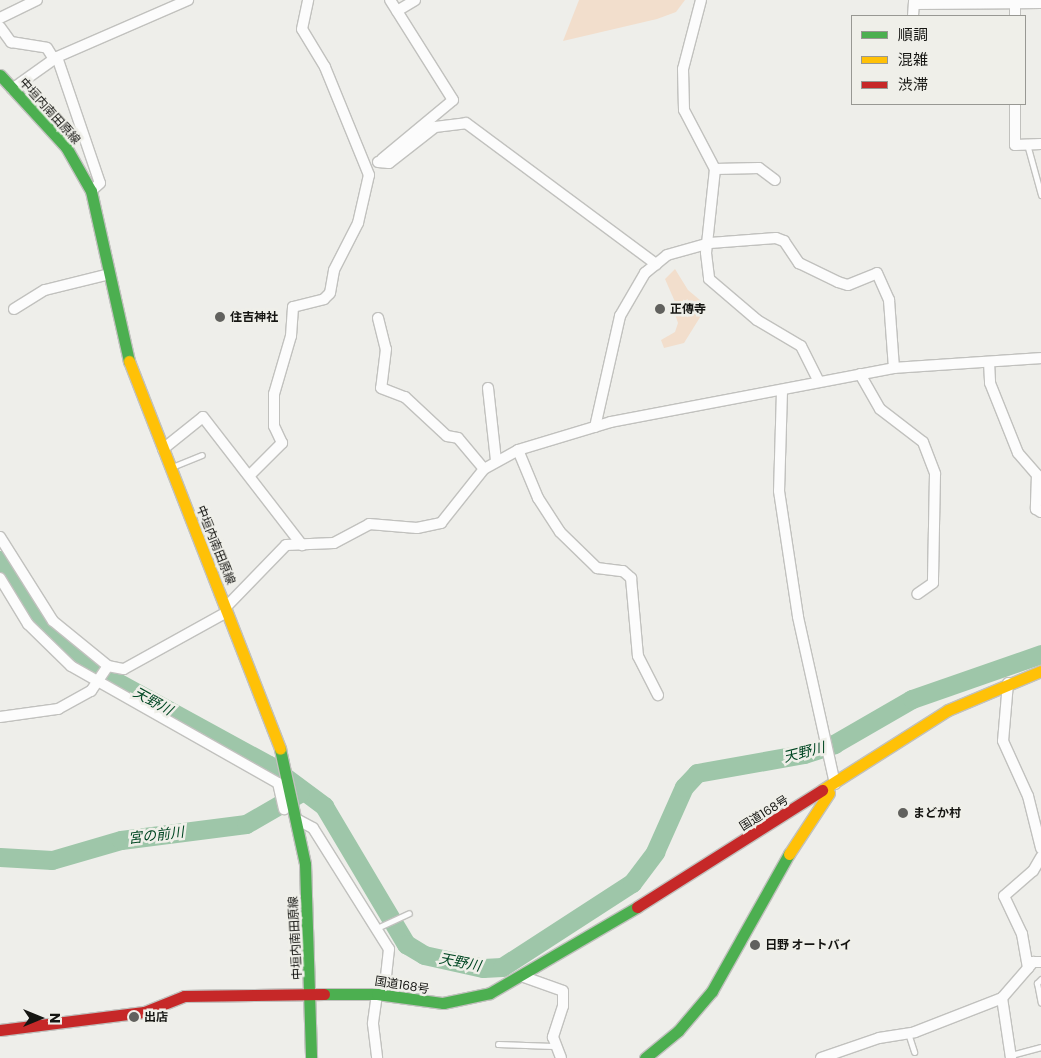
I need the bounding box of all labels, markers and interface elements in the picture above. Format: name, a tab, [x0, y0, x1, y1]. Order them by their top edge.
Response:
legend	[851, 15, 1026, 105]
text: 順調	[898, 24, 928, 45]
text: 混雑	[898, 49, 928, 70]
text: 渋滞	[898, 74, 928, 95]
street label: 中垣内南田原線	[17, 75, 83, 147]
place label: 正傳寺	[670, 302, 706, 316]
marker: 正傳寺	[654, 303, 666, 315]
place label: 住吉神社	[230, 310, 278, 324]
marker: 住吉神社	[214, 311, 226, 323]
street label: 中垣内南田原線	[194, 503, 238, 587]
water label: 天野川	[131, 683, 175, 719]
water label: 天野川	[782, 739, 826, 765]
street label: 国道168号	[737, 792, 791, 834]
place label: まどか村	[913, 806, 961, 820]
marker: まどか村	[897, 807, 909, 819]
water label: 宮の前川	[127, 823, 185, 847]
street label: 中垣内南田原線	[286, 896, 304, 980]
place label: 日野 オートバイ	[765, 938, 852, 952]
marker: 日野 オートバイ	[749, 939, 761, 951]
water label: 天野川	[438, 950, 482, 974]
street label: 国道168号	[374, 974, 430, 996]
north arrow	[15, 993, 65, 1043]
place label: 出店	[144, 1010, 168, 1024]
marker: 出店	[128, 1011, 140, 1023]
text: N	[45, 1013, 65, 1023]

